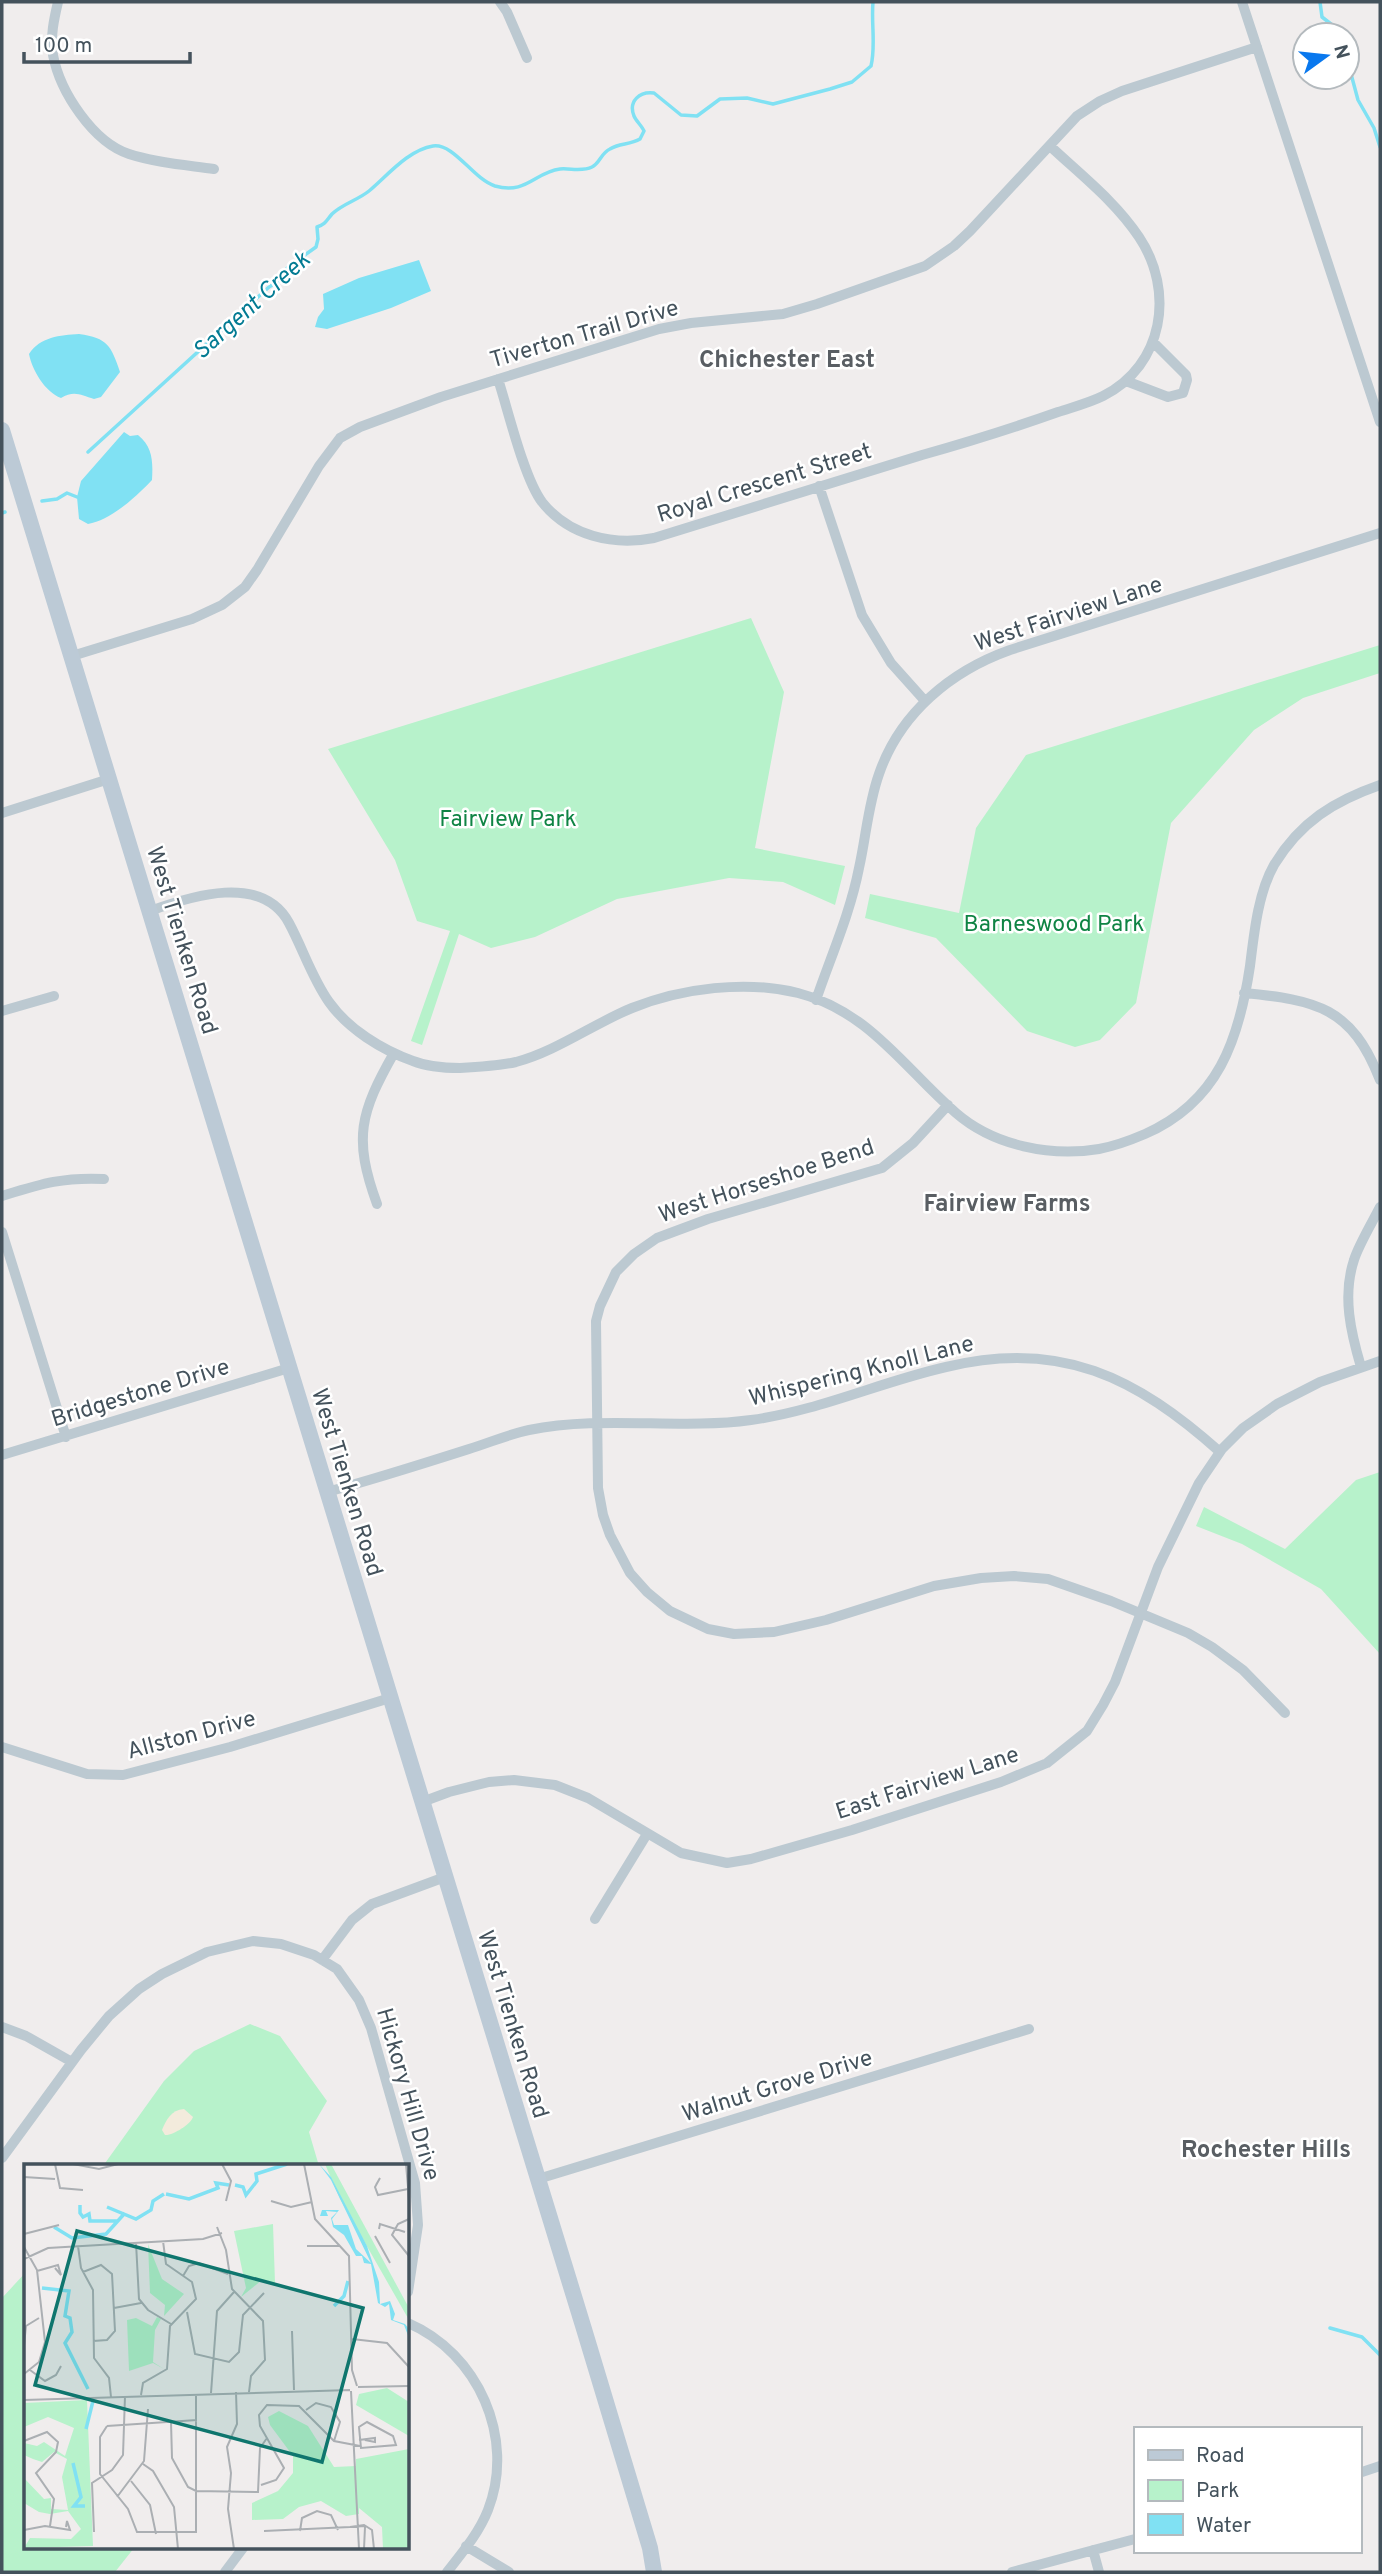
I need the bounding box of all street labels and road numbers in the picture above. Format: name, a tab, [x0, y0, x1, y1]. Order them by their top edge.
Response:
street label: Tiverton Trail Drive	[487, 295, 682, 376]
street label: Royal Crescent Street	[654, 438, 876, 531]
street label: West Fairview Lane	[971, 571, 1167, 660]
street label: West Tienken Road	[138, 843, 223, 1038]
street label: West Horseshoe Bend	[655, 1134, 878, 1231]
street label: Whispering Knoll Lane	[746, 1330, 977, 1414]
street label: Bridgestone Drive	[48, 1353, 233, 1435]
street label: West Tienken Road	[303, 1385, 388, 1580]
street label: Allston Drive	[124, 1705, 259, 1768]
street label: East Fairview Lane	[832, 1741, 1023, 1828]
street label: West Tienken Road	[469, 1927, 554, 2122]
street label: Hickory Hill Drive	[368, 2005, 445, 2184]
street label: Walnut Grove Drive	[679, 2045, 877, 2130]

